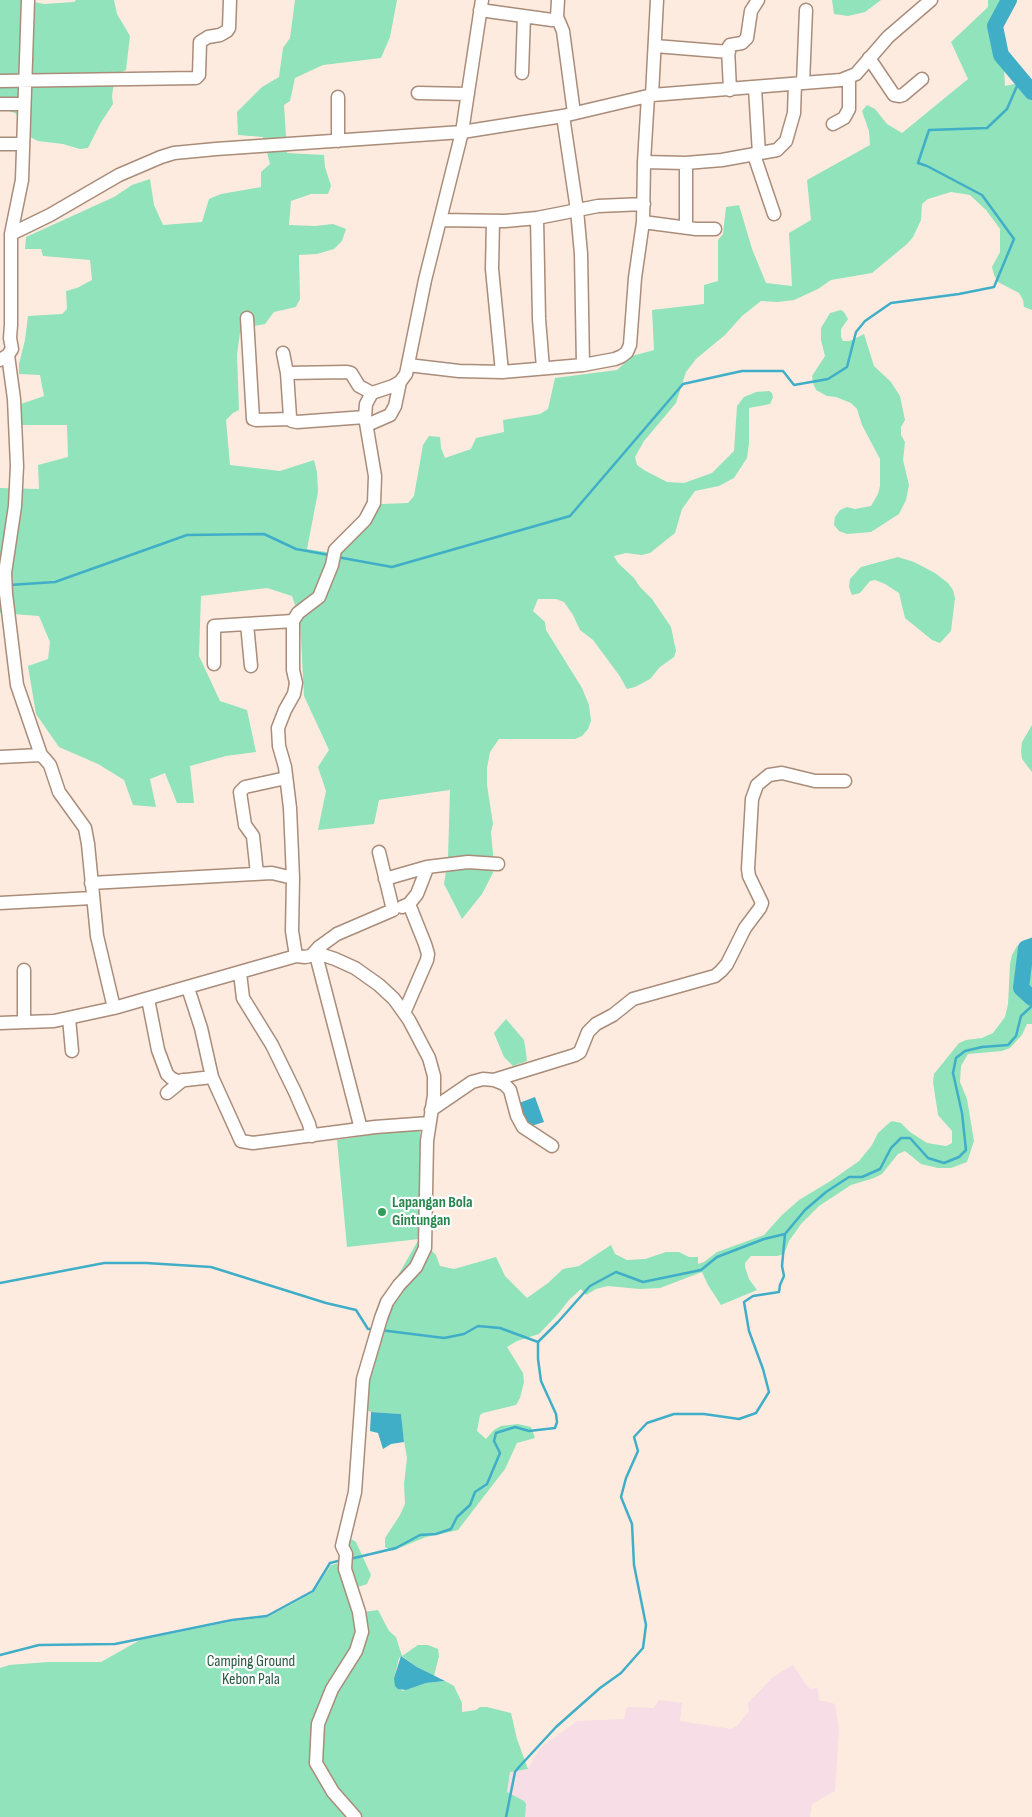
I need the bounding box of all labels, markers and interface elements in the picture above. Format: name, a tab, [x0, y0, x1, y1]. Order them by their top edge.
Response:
place label: Lapangan Bola Gintungan	[392, 1193, 473, 1231]
marker: Lapangan Bola Gintungan	[376, 1206, 388, 1218]
park label: Camping Ground Kebon Pala	[207, 1652, 295, 1690]

